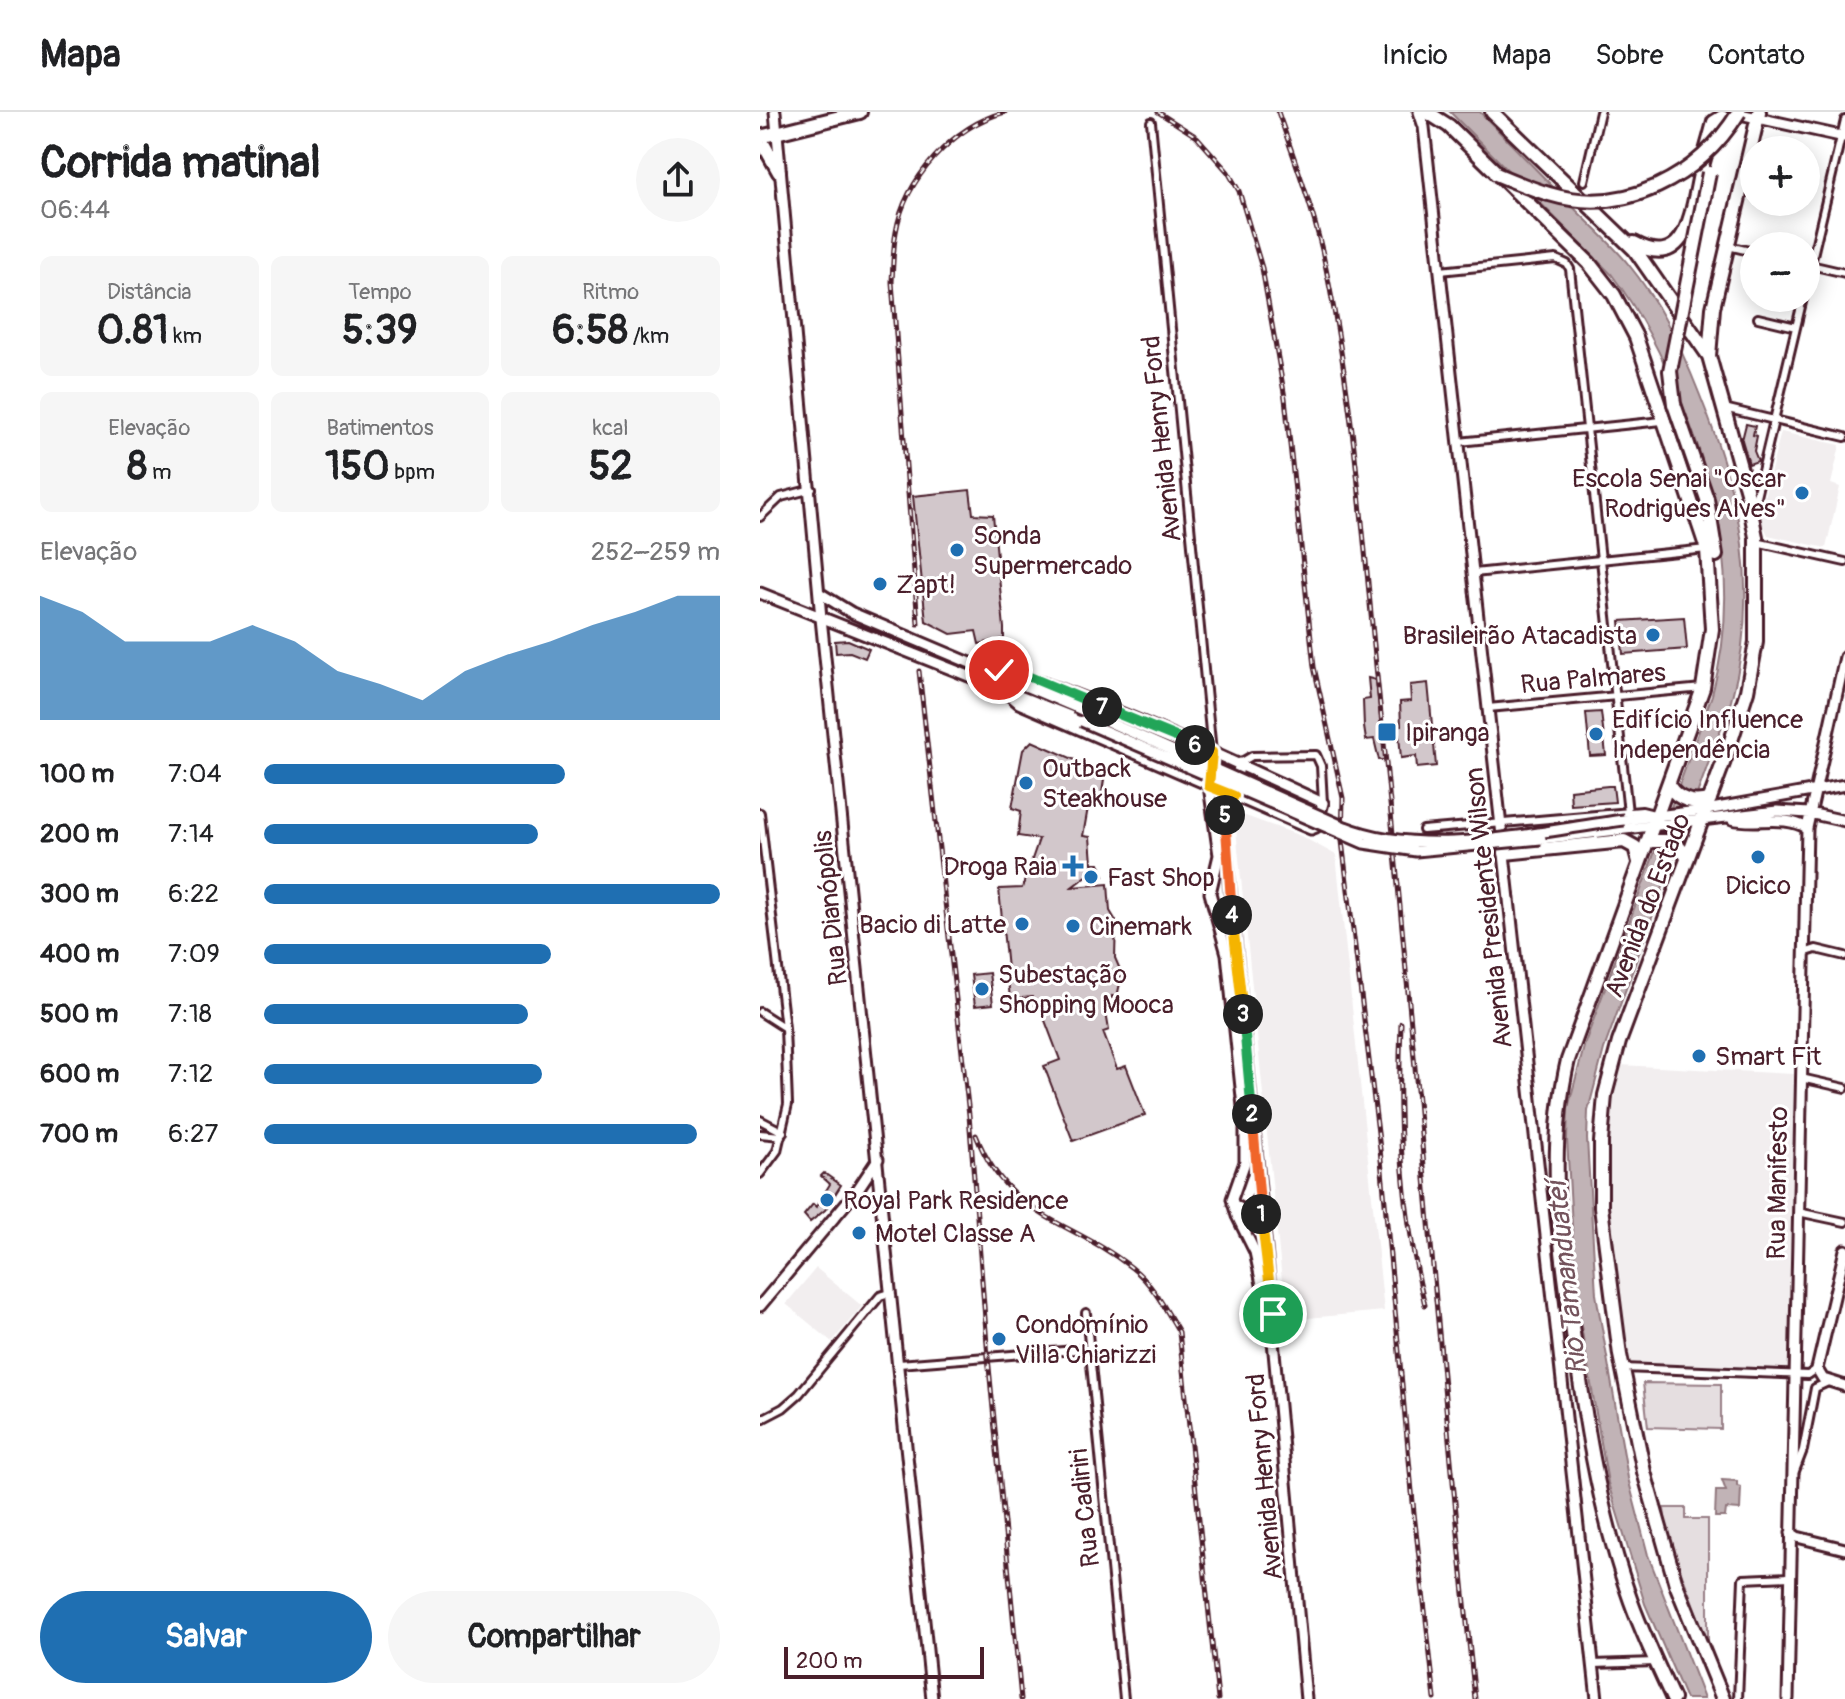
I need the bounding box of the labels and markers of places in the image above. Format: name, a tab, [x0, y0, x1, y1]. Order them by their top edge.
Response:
place label: Escola Senai "Oscar Rodrigues Alves"	[1572, 463, 1787, 525]
marker: Escola Senai "Oscar Rodrigues Alves"	[1793, 484, 1811, 502]
place label: Sonda Supermercado	[973, 520, 1132, 582]
marker: Sonda Supermercado	[948, 541, 966, 559]
place label: Zapt!	[896, 569, 956, 601]
marker: Zapt!	[871, 575, 889, 593]
place label: Brasileirão Atacadista	[1402, 620, 1637, 652]
marker: Brasileirão Atacadista	[1644, 626, 1662, 644]
pin	[965, 636, 1033, 704]
pin: 7	[1082, 687, 1122, 727]
place label: Edifício Influence Independência	[1612, 704, 1803, 766]
place label: Ipiranga	[1405, 717, 1490, 749]
marker: Ipiranga	[1376, 721, 1398, 743]
pin: 6	[1175, 725, 1215, 765]
marker: Edifício Influence Independência	[1587, 725, 1605, 743]
place label: Outback Steakhouse	[1042, 753, 1167, 815]
marker: Outback Steakhouse	[1017, 774, 1035, 792]
pin: 5	[1205, 795, 1245, 835]
marker: Dicico	[1749, 848, 1767, 866]
place label: Droga Raia	[943, 851, 1057, 883]
marker: Droga Raia	[1064, 857, 1082, 875]
place label: Fast Shop	[1107, 862, 1215, 894]
marker: Fast Shop	[1082, 868, 1100, 886]
place label: Dicico	[1725, 870, 1791, 902]
pin: 4	[1212, 895, 1252, 935]
place label: Bacio di Latte	[859, 909, 1006, 941]
place label: Cinemark	[1089, 911, 1192, 943]
marker: Bacio di Latte	[1013, 915, 1031, 933]
marker: Cinemark	[1064, 917, 1082, 935]
place label: Subestação Shopping Mooca	[998, 959, 1174, 1021]
marker: Subestação Shopping Mooca	[973, 980, 991, 998]
pin: 3	[1223, 994, 1263, 1034]
place label: Smart Fit	[1715, 1041, 1822, 1073]
marker: Smart Fit	[1690, 1047, 1708, 1065]
pin: 2	[1232, 1094, 1272, 1134]
place label: Royal Park Residence	[843, 1185, 1069, 1217]
marker: Royal Park Residence	[818, 1191, 836, 1209]
pin: 1	[1241, 1194, 1281, 1234]
place label: Motel Classe A	[875, 1218, 1036, 1250]
marker: Motel Classe A	[850, 1224, 868, 1242]
pin	[1239, 1280, 1307, 1348]
place label: Condomínio Villa Chiarizzi	[1015, 1309, 1156, 1371]
marker: Condomínio Villa Chiarizzi	[990, 1330, 1008, 1348]

